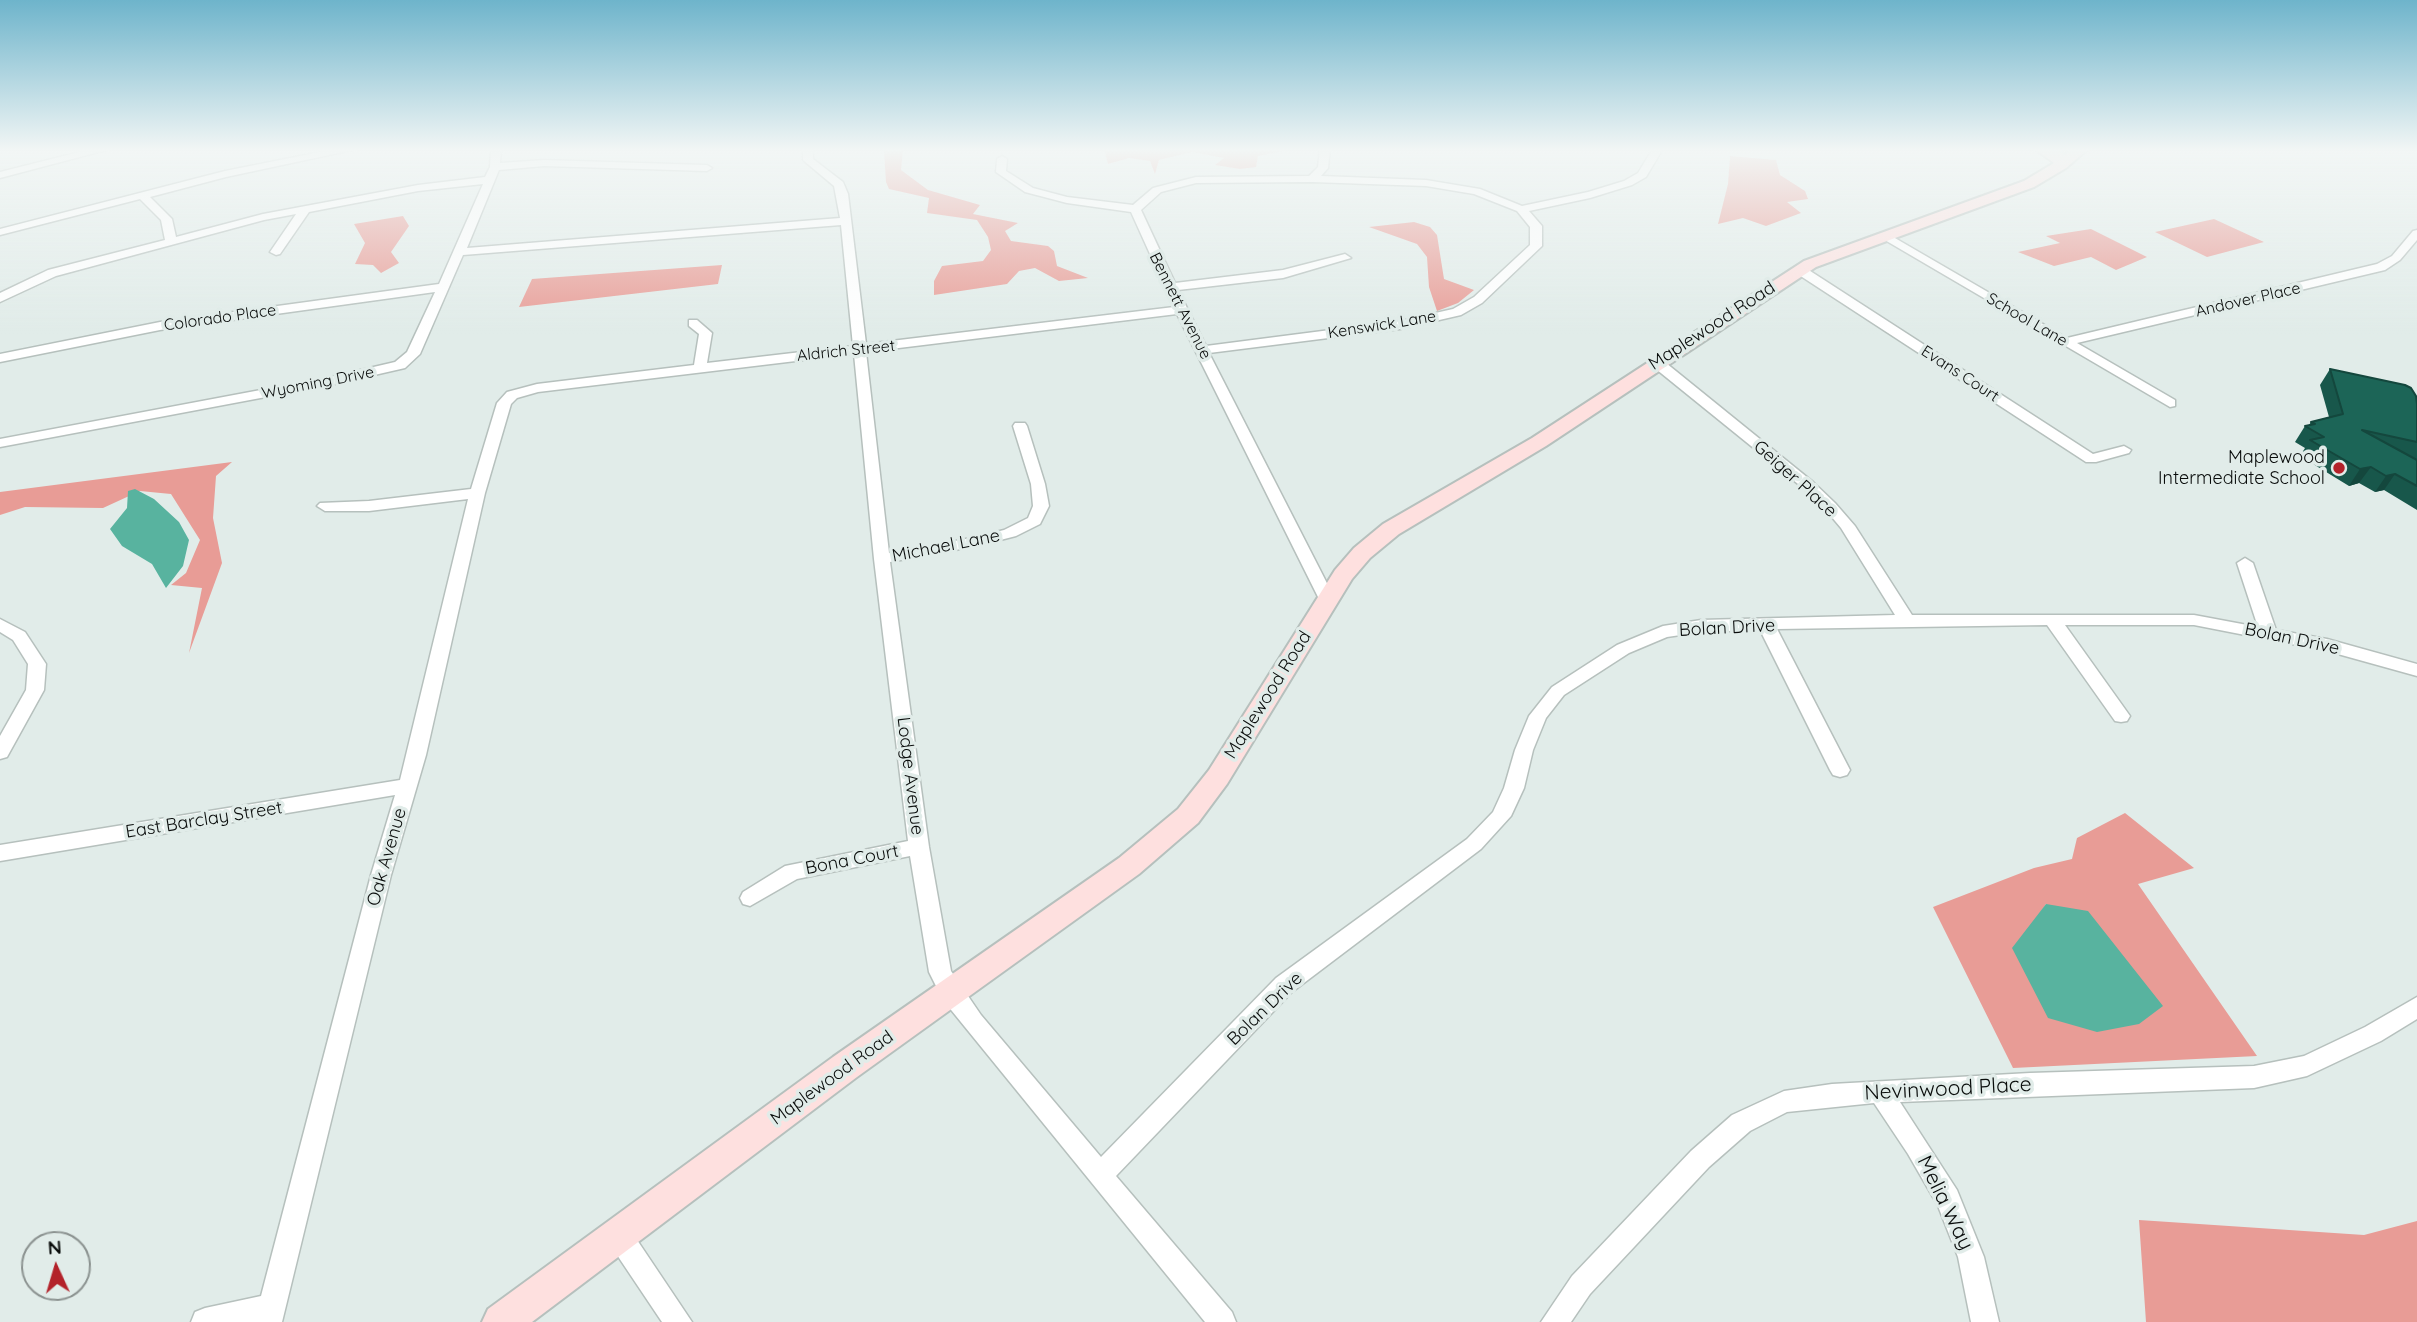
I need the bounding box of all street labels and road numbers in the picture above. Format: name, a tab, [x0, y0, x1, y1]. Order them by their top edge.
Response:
street label: Bennett Avenue	[1145, 250, 1215, 362]
street label: Maplewood Road	[1645, 277, 1779, 375]
street label: Andover Place	[2194, 279, 2302, 321]
street label: School Lane	[1983, 289, 2071, 351]
street label: Colorado Place	[163, 301, 277, 335]
street label: Kenswick Lane	[1326, 307, 1438, 343]
street label: Aldrich Street	[796, 336, 896, 366]
street label: Evans Court	[1917, 342, 2003, 406]
street label: Wyoming Drive	[260, 363, 376, 403]
street label: Geiger Place	[1749, 436, 1841, 522]
street label: Michael Lane	[890, 525, 1002, 567]
street label: Bolan Drive	[1678, 615, 1776, 641]
street label: Bolan Drive	[2243, 618, 2341, 660]
street label: Maplewood Road	[1220, 627, 1316, 763]
street label: Lodge Avenue	[892, 716, 928, 836]
street label: East Barclay Street	[124, 797, 284, 843]
street label: Oak Avenue	[363, 806, 411, 908]
street label: Bona Court	[803, 840, 901, 880]
street label: Bolan Drive	[1223, 968, 1307, 1050]
street label: Maplewood Road	[766, 1026, 898, 1130]
street label: Nevinwood Place	[1864, 1072, 2032, 1106]
street label: Melia Way	[1911, 1152, 1979, 1254]

